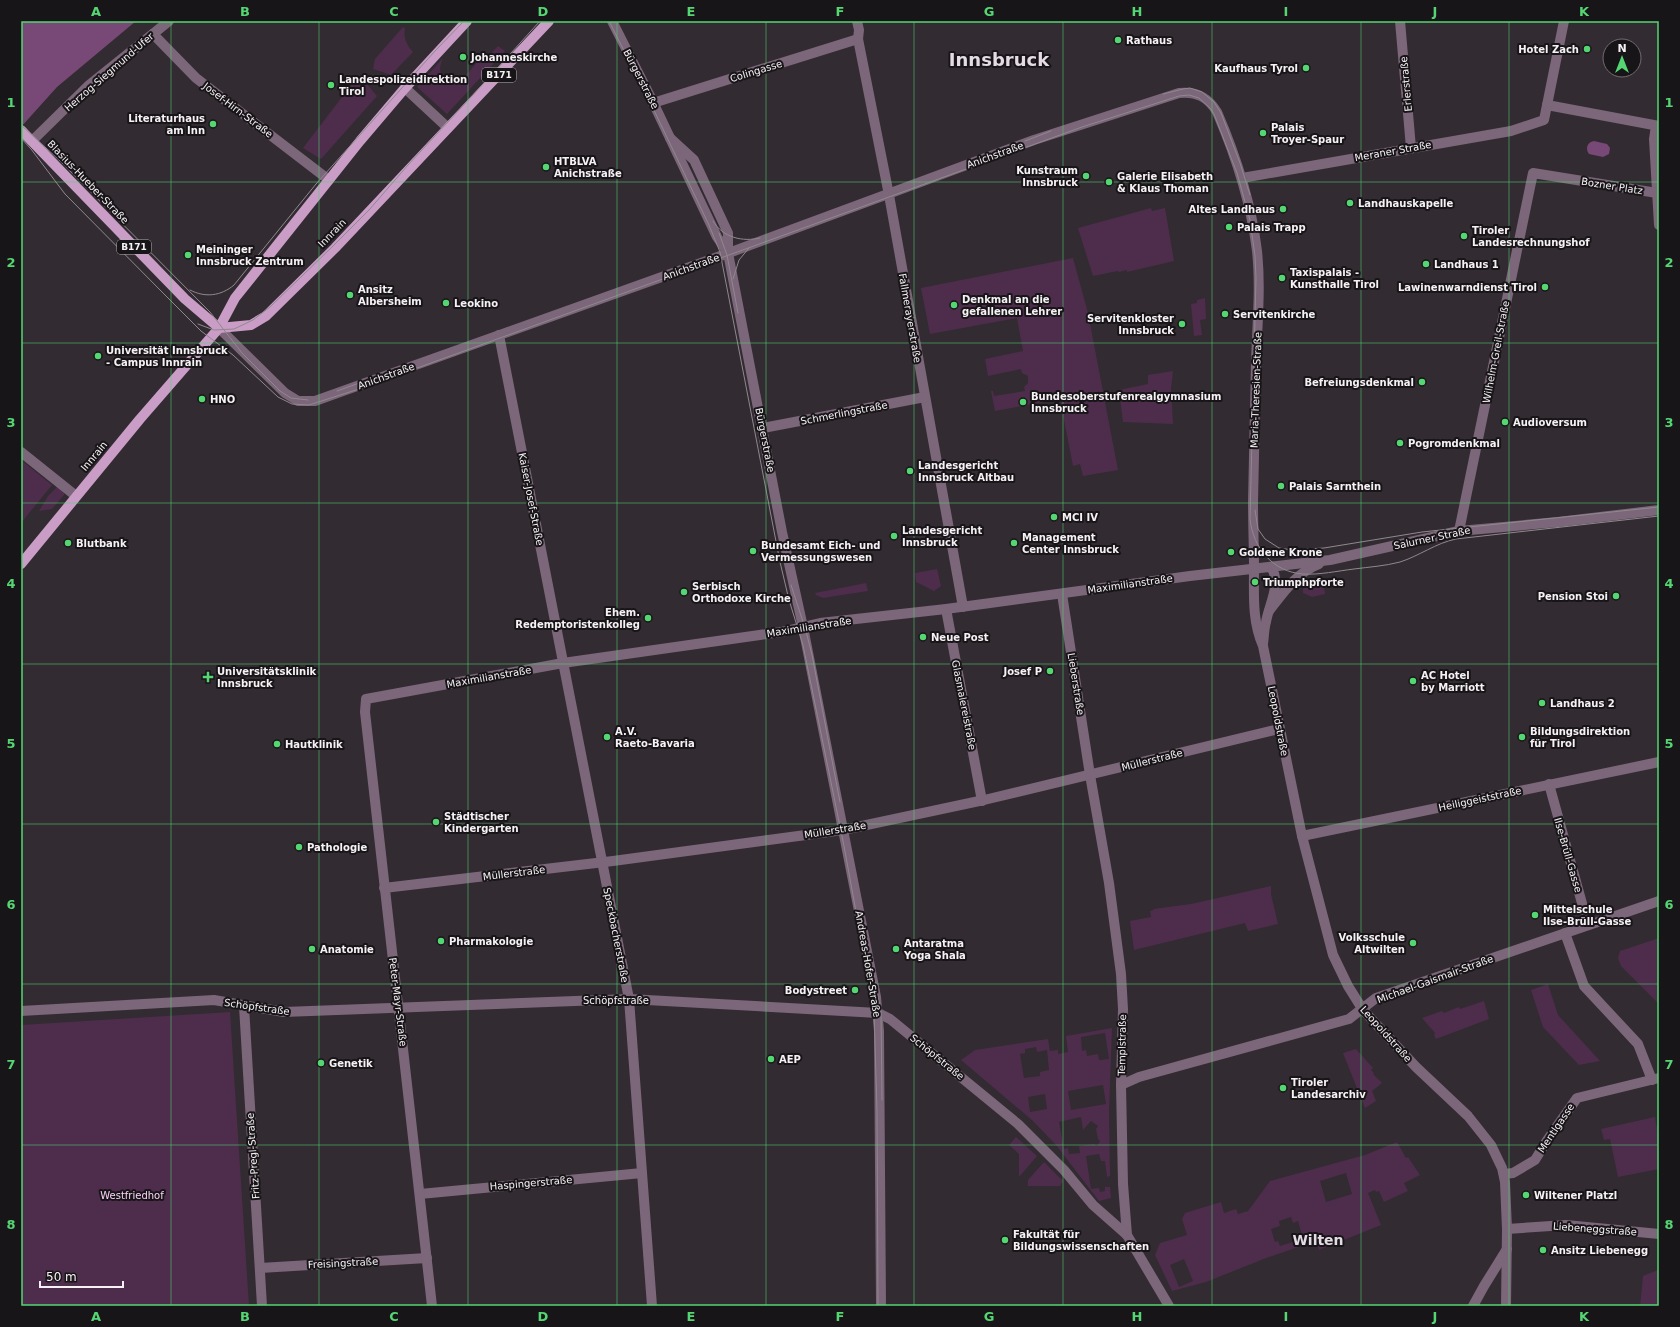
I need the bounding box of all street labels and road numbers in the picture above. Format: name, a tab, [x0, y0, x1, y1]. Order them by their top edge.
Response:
street label: Herzog-Siegmund-Ufer	[62, 30, 156, 114]
street label: Bürgerstraße	[621, 47, 661, 111]
street label: Erlerstraße	[1398, 56, 1414, 112]
street label: Colingasse	[729, 58, 783, 84]
road number: B171	[482, 68, 516, 82]
street label: Josef-Hirn-Straße	[200, 80, 275, 140]
street label: Blasius-Hueber-Straße	[45, 138, 131, 226]
street label: Meraner Straße	[1354, 139, 1432, 163]
street label: Anichstraße	[965, 140, 1025, 170]
street label: Bozner Platz	[1580, 176, 1644, 196]
street label: Innrain	[316, 217, 348, 249]
road number: B171	[117, 240, 151, 254]
street label: Anichstraße	[661, 252, 721, 282]
street label: Fallmerayerstraße	[897, 272, 923, 364]
street label: Wilhelm-Greil-Straße	[1481, 300, 1511, 404]
street label: Maria-Theresien-Straße	[1248, 332, 1264, 448]
street label: Anichstraße	[356, 361, 416, 391]
street label: Schmerlingstraße	[800, 399, 888, 427]
street label: Bürgerstraße	[753, 407, 777, 473]
street label: Innrain	[79, 439, 109, 473]
street label: Kaiser-Josef-Straße	[517, 452, 545, 546]
street label: Salurner Straße	[1393, 524, 1471, 552]
street label: Maximilianstraße	[1087, 573, 1173, 595]
street label: Maximilianstraße	[766, 615, 852, 639]
street label: Lieberstraße	[1066, 652, 1086, 716]
street label: Glasmalereistraße	[950, 659, 978, 751]
street label: Maximilianstraße	[446, 664, 532, 690]
street label: Leopoldstraße	[1266, 685, 1290, 757]
street label: Müllerstraße	[1120, 747, 1184, 773]
street label: Heiliggeiststraße	[1437, 785, 1523, 813]
street label: Ilse-Brüll-Gasse	[1552, 816, 1584, 894]
street label: Müllerstraße	[803, 820, 867, 840]
street label: Müllerstraße	[482, 864, 546, 882]
street label: Speckbacherstraße	[601, 887, 631, 983]
street label: Andreas-Hofer-Straße	[853, 910, 883, 1018]
street label: Michael-Gaismair-Straße	[1375, 953, 1495, 1005]
street label: Peter-Mayr-Straße	[387, 957, 409, 1047]
street label: Schöpfstraße	[583, 995, 649, 1006]
street label: Schöpfstraße	[224, 997, 290, 1017]
street label: Leopoldstraße	[1358, 1004, 1414, 1064]
street label: Templstraße	[1116, 1014, 1128, 1077]
street label: Schöpfstraße	[908, 1032, 966, 1082]
street label: Mentlgasse	[1536, 1101, 1576, 1155]
street label: Fritz-Pregl-Straße	[245, 1113, 261, 1199]
street label: Haspingerstraße	[489, 1174, 573, 1192]
street label: Liebeneggstraße	[1553, 1221, 1637, 1237]
street label: Freisingstraße	[308, 1256, 378, 1270]

